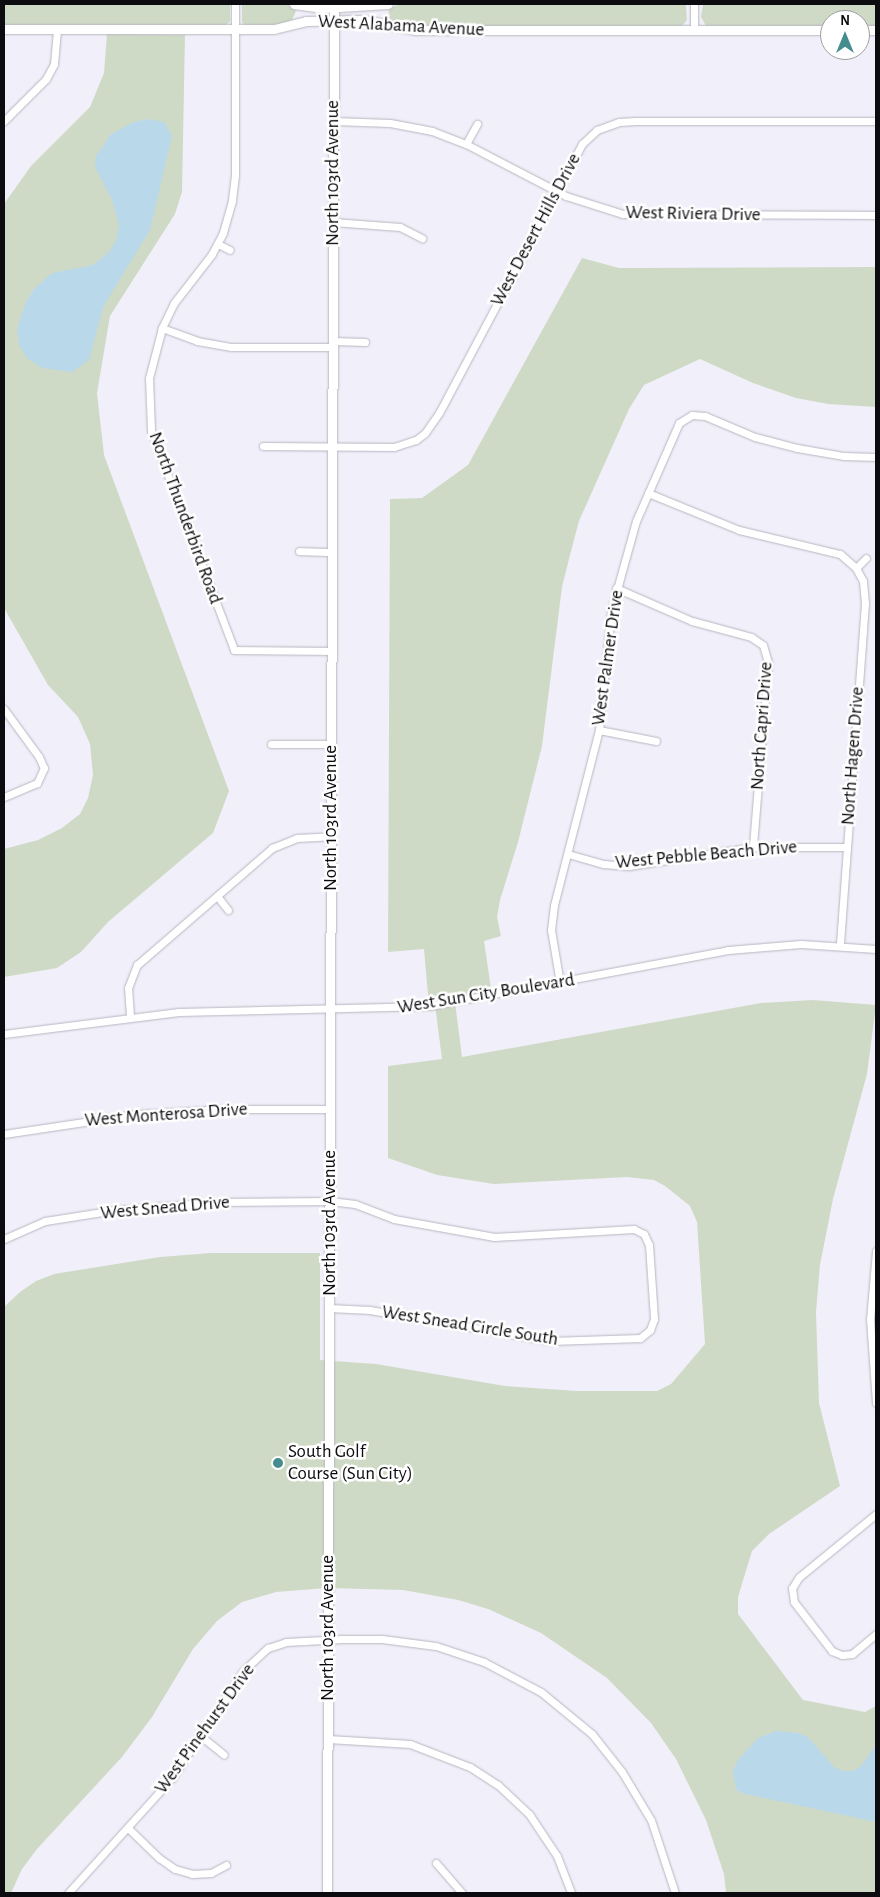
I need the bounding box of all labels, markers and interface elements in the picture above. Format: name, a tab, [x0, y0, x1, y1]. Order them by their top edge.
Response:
street label: West Alabama Avenue	[317, 10, 485, 42]
north arrow	[820, 10, 870, 60]
text: N	[840, 14, 850, 28]
street label: North 103rd Avenue	[322, 100, 344, 246]
street label: West Desert Hills Drive	[486, 150, 586, 310]
street label: West Riviera Drive	[625, 201, 761, 227]
street label: North Thunderbird Road	[143, 429, 227, 607]
street label: West Palmer Drive	[587, 589, 629, 727]
street label: North Capri Drive	[746, 661, 778, 791]
street label: North Hagen Drive	[837, 686, 869, 826]
street label: North 103rd Avenue	[320, 745, 342, 891]
street label: West Pebble Beach Drive	[614, 836, 798, 874]
street label: West Sun City Boulevard	[396, 969, 576, 1019]
street label: West Monterosa Drive	[84, 1098, 248, 1132]
street label: North 103rd Avenue	[319, 1150, 341, 1296]
street label: West Snead Drive	[99, 1191, 231, 1225]
street label: West Snead Circle South	[380, 1301, 560, 1351]
place label: South Golf Course (Sun City)	[288, 1441, 413, 1485]
marker: South Golf Course (Sun City)	[272, 1457, 284, 1469]
street label: North 103rd Avenue	[317, 1555, 339, 1701]
street label: West Pinehurst Drive	[150, 1659, 260, 1799]

